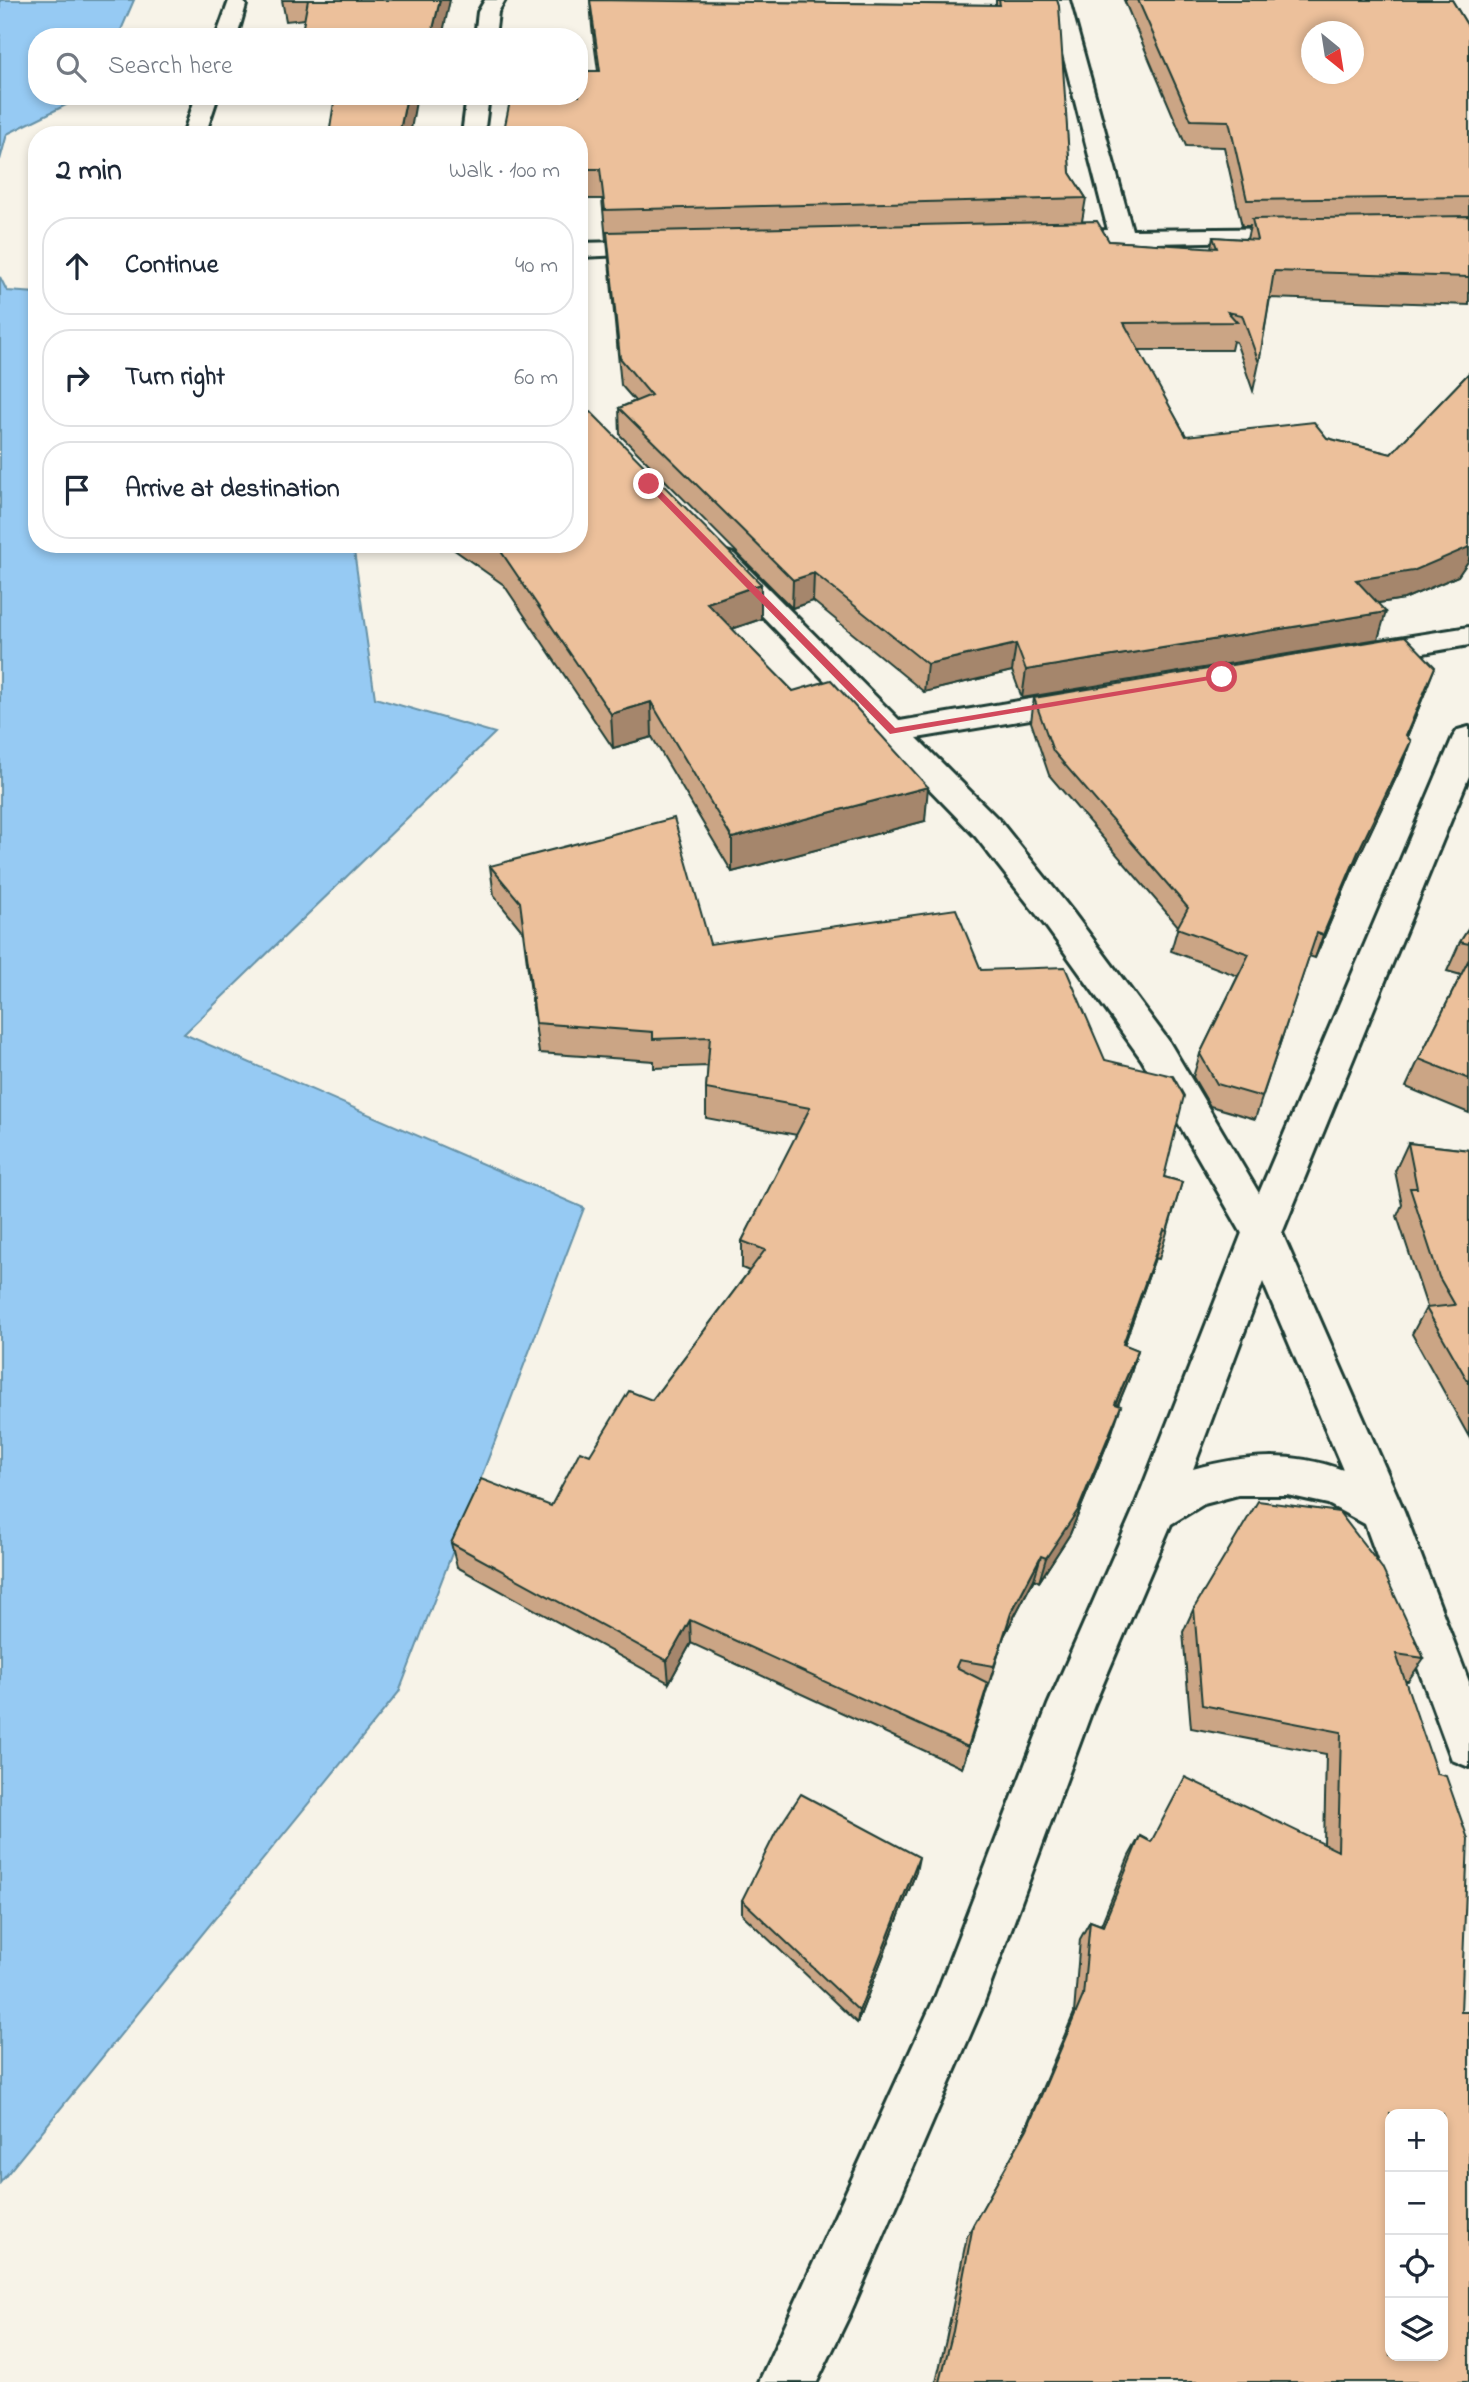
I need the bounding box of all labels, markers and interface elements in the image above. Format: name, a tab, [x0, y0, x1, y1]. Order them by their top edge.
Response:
north arrow	[1301, 21, 1364, 84]
search box	[28, 28, 588, 105]
icon: search	[52, 48, 90, 86]
text: Search here	[108, 48, 233, 86]
text: 2 min	[56, 150, 122, 194]
text: Walk · 100 m	[449, 155, 560, 188]
icon: ahead	[58, 247, 96, 285]
text: Continue	[125, 247, 218, 285]
text: 40 m	[515, 250, 558, 283]
icon: right	[58, 359, 96, 397]
text: Turn right	[125, 359, 225, 397]
text: 60 m	[514, 362, 558, 395]
route end	[633, 468, 664, 499]
icon: arrive	[58, 471, 96, 509]
text: Arrive at destination	[125, 471, 340, 509]
route start	[1206, 661, 1237, 692]
map controls	[1385, 2109, 1448, 2361]
button: +	[1385, 2109, 1448, 2172]
button: −	[1385, 2172, 1448, 2235]
button: locate	[1385, 2235, 1448, 2298]
button: layers	[1385, 2298, 1448, 2361]

